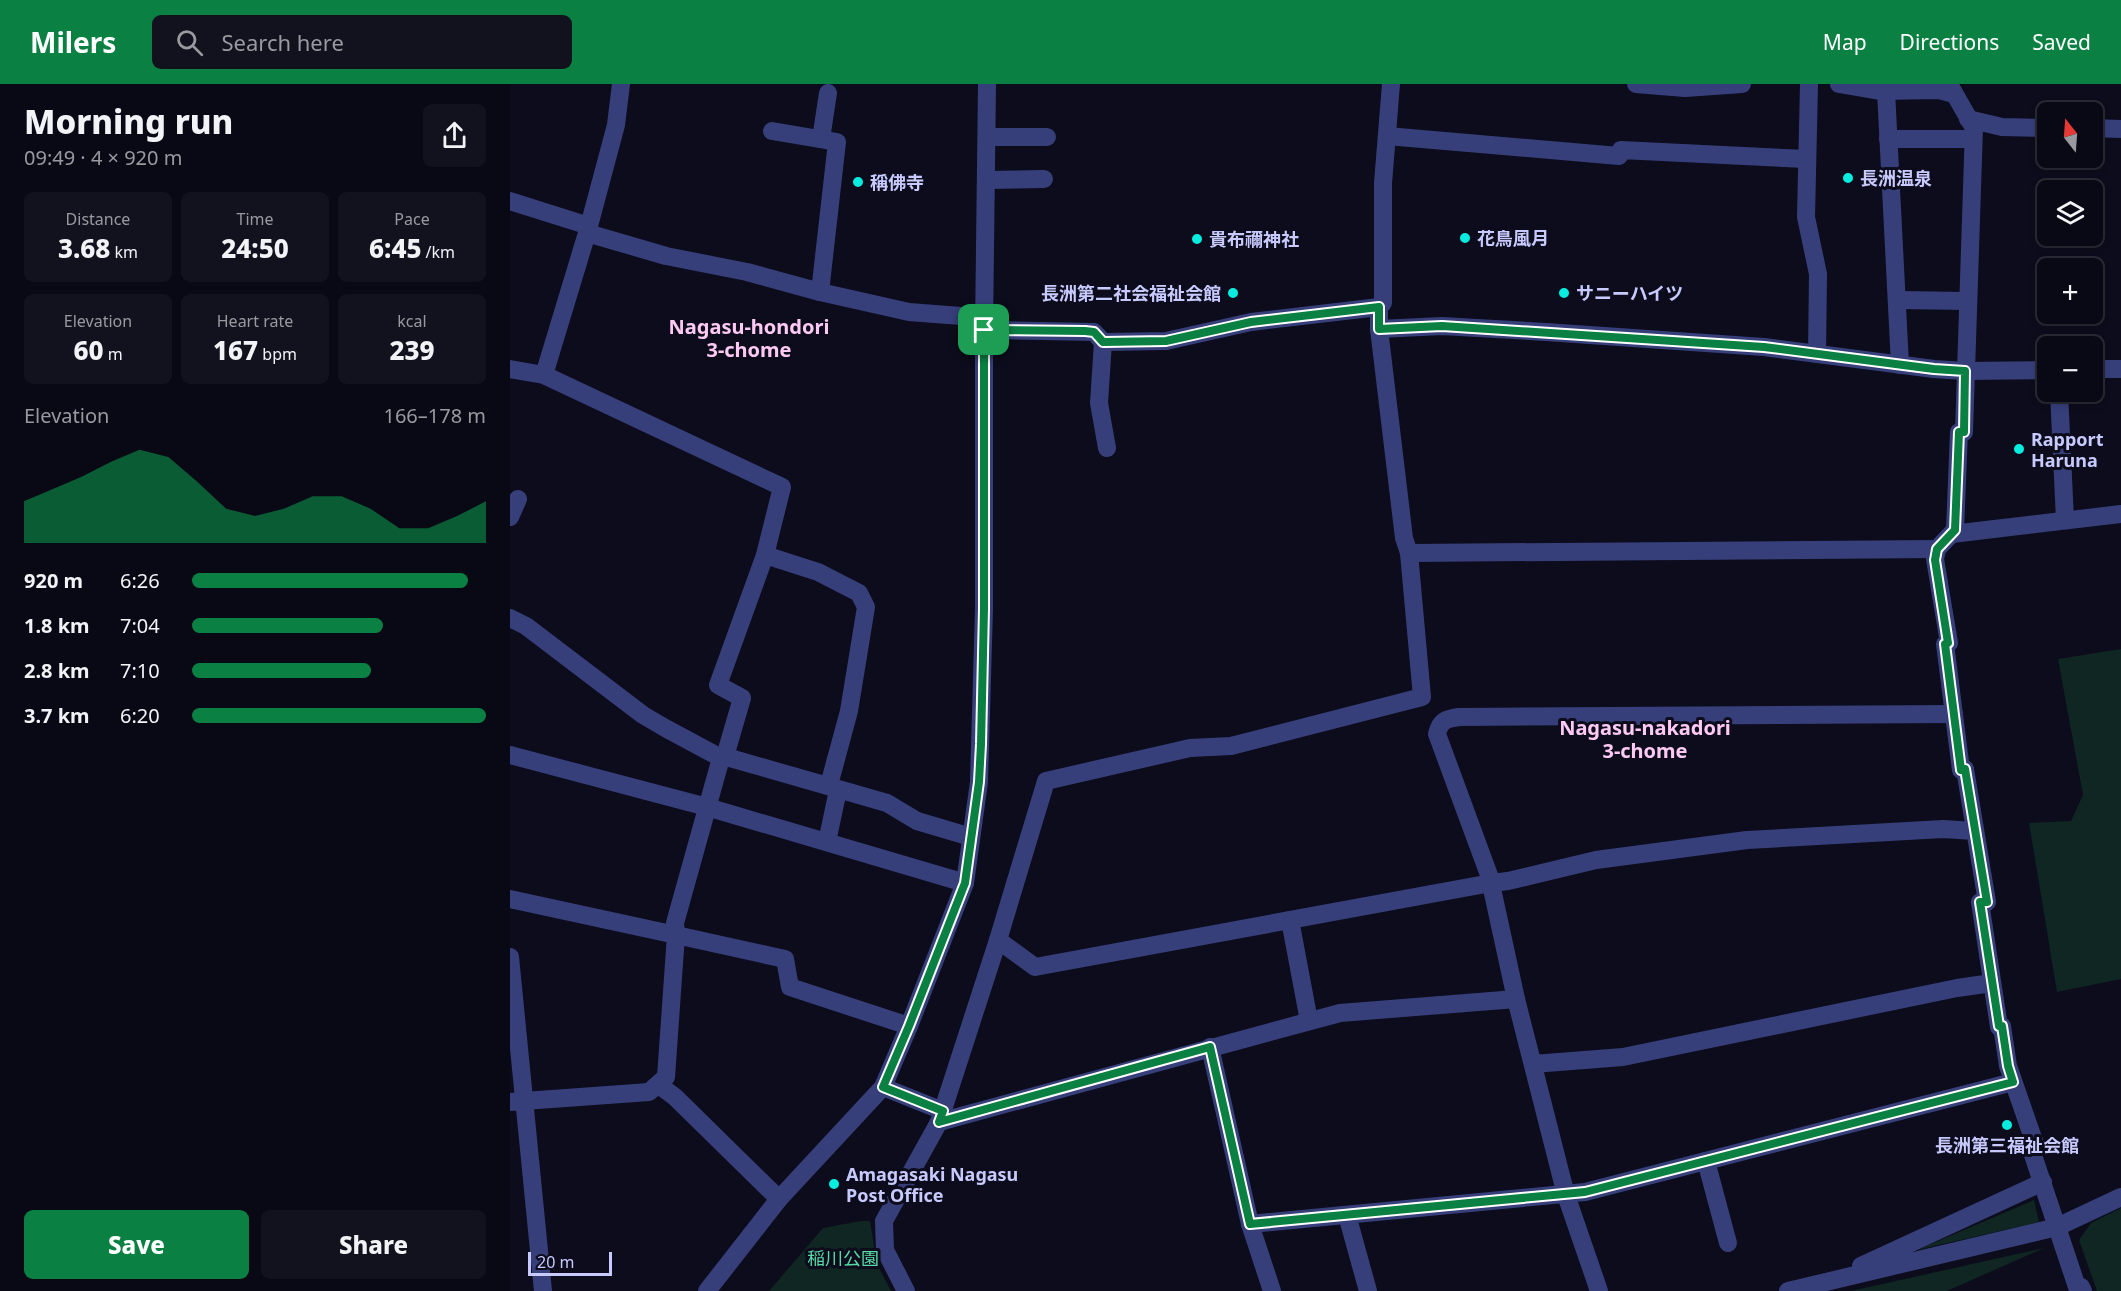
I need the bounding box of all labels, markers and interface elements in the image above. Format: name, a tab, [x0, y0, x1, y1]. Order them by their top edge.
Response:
search box	[152, 15, 572, 69]
text: Milers	[30, 23, 116, 61]
icon: search	[173, 26, 206, 59]
text: Search here	[221, 27, 344, 57]
text: Map	[1823, 28, 1867, 56]
text: Directions	[1900, 28, 1999, 56]
text: Saved	[2032, 28, 2091, 56]
text: Morning run	[24, 99, 233, 144]
north arrow	[2037, 102, 2103, 168]
map controls	[2037, 102, 2103, 402]
button: share	[423, 104, 486, 167]
text: 09:49 · 4 × 920 m	[24, 144, 182, 171]
place label: 長洲温泉	[1860, 166, 1932, 190]
place label: 稱佛寺	[870, 170, 924, 194]
marker: 長洲温泉	[1841, 171, 1855, 185]
marker: 稱佛寺	[851, 175, 865, 189]
button: layers	[2037, 180, 2103, 246]
text: Distance	[66, 208, 130, 230]
text: Time	[236, 208, 274, 230]
text: Pace	[394, 208, 430, 230]
place label: 花鳥風月	[1477, 226, 1549, 250]
place label: 貴布禰神社	[1209, 227, 1299, 251]
text: 3.68	[58, 230, 110, 266]
text: 24:50	[221, 230, 289, 266]
text: 6:45	[369, 230, 421, 266]
marker: 花鳥風月	[1458, 231, 1472, 245]
marker: 貴布禰神社	[1190, 232, 1204, 246]
text: km	[110, 241, 138, 263]
text: /km	[421, 241, 455, 263]
button: +	[2037, 258, 2103, 324]
place label: 長洲第二社会福祉会館	[1041, 281, 1221, 305]
place label: サニーハイツ	[1576, 281, 1683, 305]
marker: 長洲第二社会福祉会館	[1226, 286, 1240, 300]
marker: サニーハイツ	[1557, 286, 1571, 300]
pin	[958, 304, 1009, 355]
text: Elevation	[64, 310, 132, 332]
text: Heart rate	[217, 310, 293, 332]
text: kcal	[397, 310, 427, 332]
district label: Nagasu-hondori 3-chome	[669, 313, 829, 363]
icon: arrive	[967, 313, 1000, 346]
text: 60	[73, 332, 103, 368]
text: 167	[213, 332, 258, 368]
text: 239	[389, 332, 435, 368]
button: −	[2037, 336, 2103, 402]
text: m	[103, 343, 123, 365]
text: bpm	[258, 343, 297, 365]
text: Elevation	[24, 402, 109, 429]
text: 166–178 m	[383, 402, 486, 429]
place label: Rapport Haruna	[2031, 427, 2104, 472]
marker: Rapport Haruna	[2012, 442, 2026, 456]
text: 920 m	[24, 567, 83, 594]
text: 6:26	[120, 567, 160, 594]
text: 1.8 km	[24, 612, 90, 639]
text: 7:04	[120, 612, 160, 639]
text: 2.8 km	[24, 657, 90, 684]
text: 7:10	[120, 657, 160, 684]
text: 3.7 km	[24, 702, 90, 729]
text: 6:20	[120, 702, 160, 729]
district label: Nagasu-nakadori 3-chome	[1559, 714, 1731, 764]
marker: 長洲第三福祉会館	[2000, 1118, 2014, 1132]
place label: 長洲第三福祉会館	[1935, 1133, 2079, 1157]
place label: Amagasaki Nagasu Post Office	[846, 1162, 1018, 1207]
marker: Amagasaki Nagasu Post Office	[827, 1177, 841, 1191]
button: Save	[24, 1210, 249, 1279]
button: Share	[261, 1210, 486, 1279]
park label: 稲川公園	[807, 1246, 879, 1270]
scale bar	[528, 1249, 612, 1276]
text: 20 m	[537, 1251, 574, 1273]

